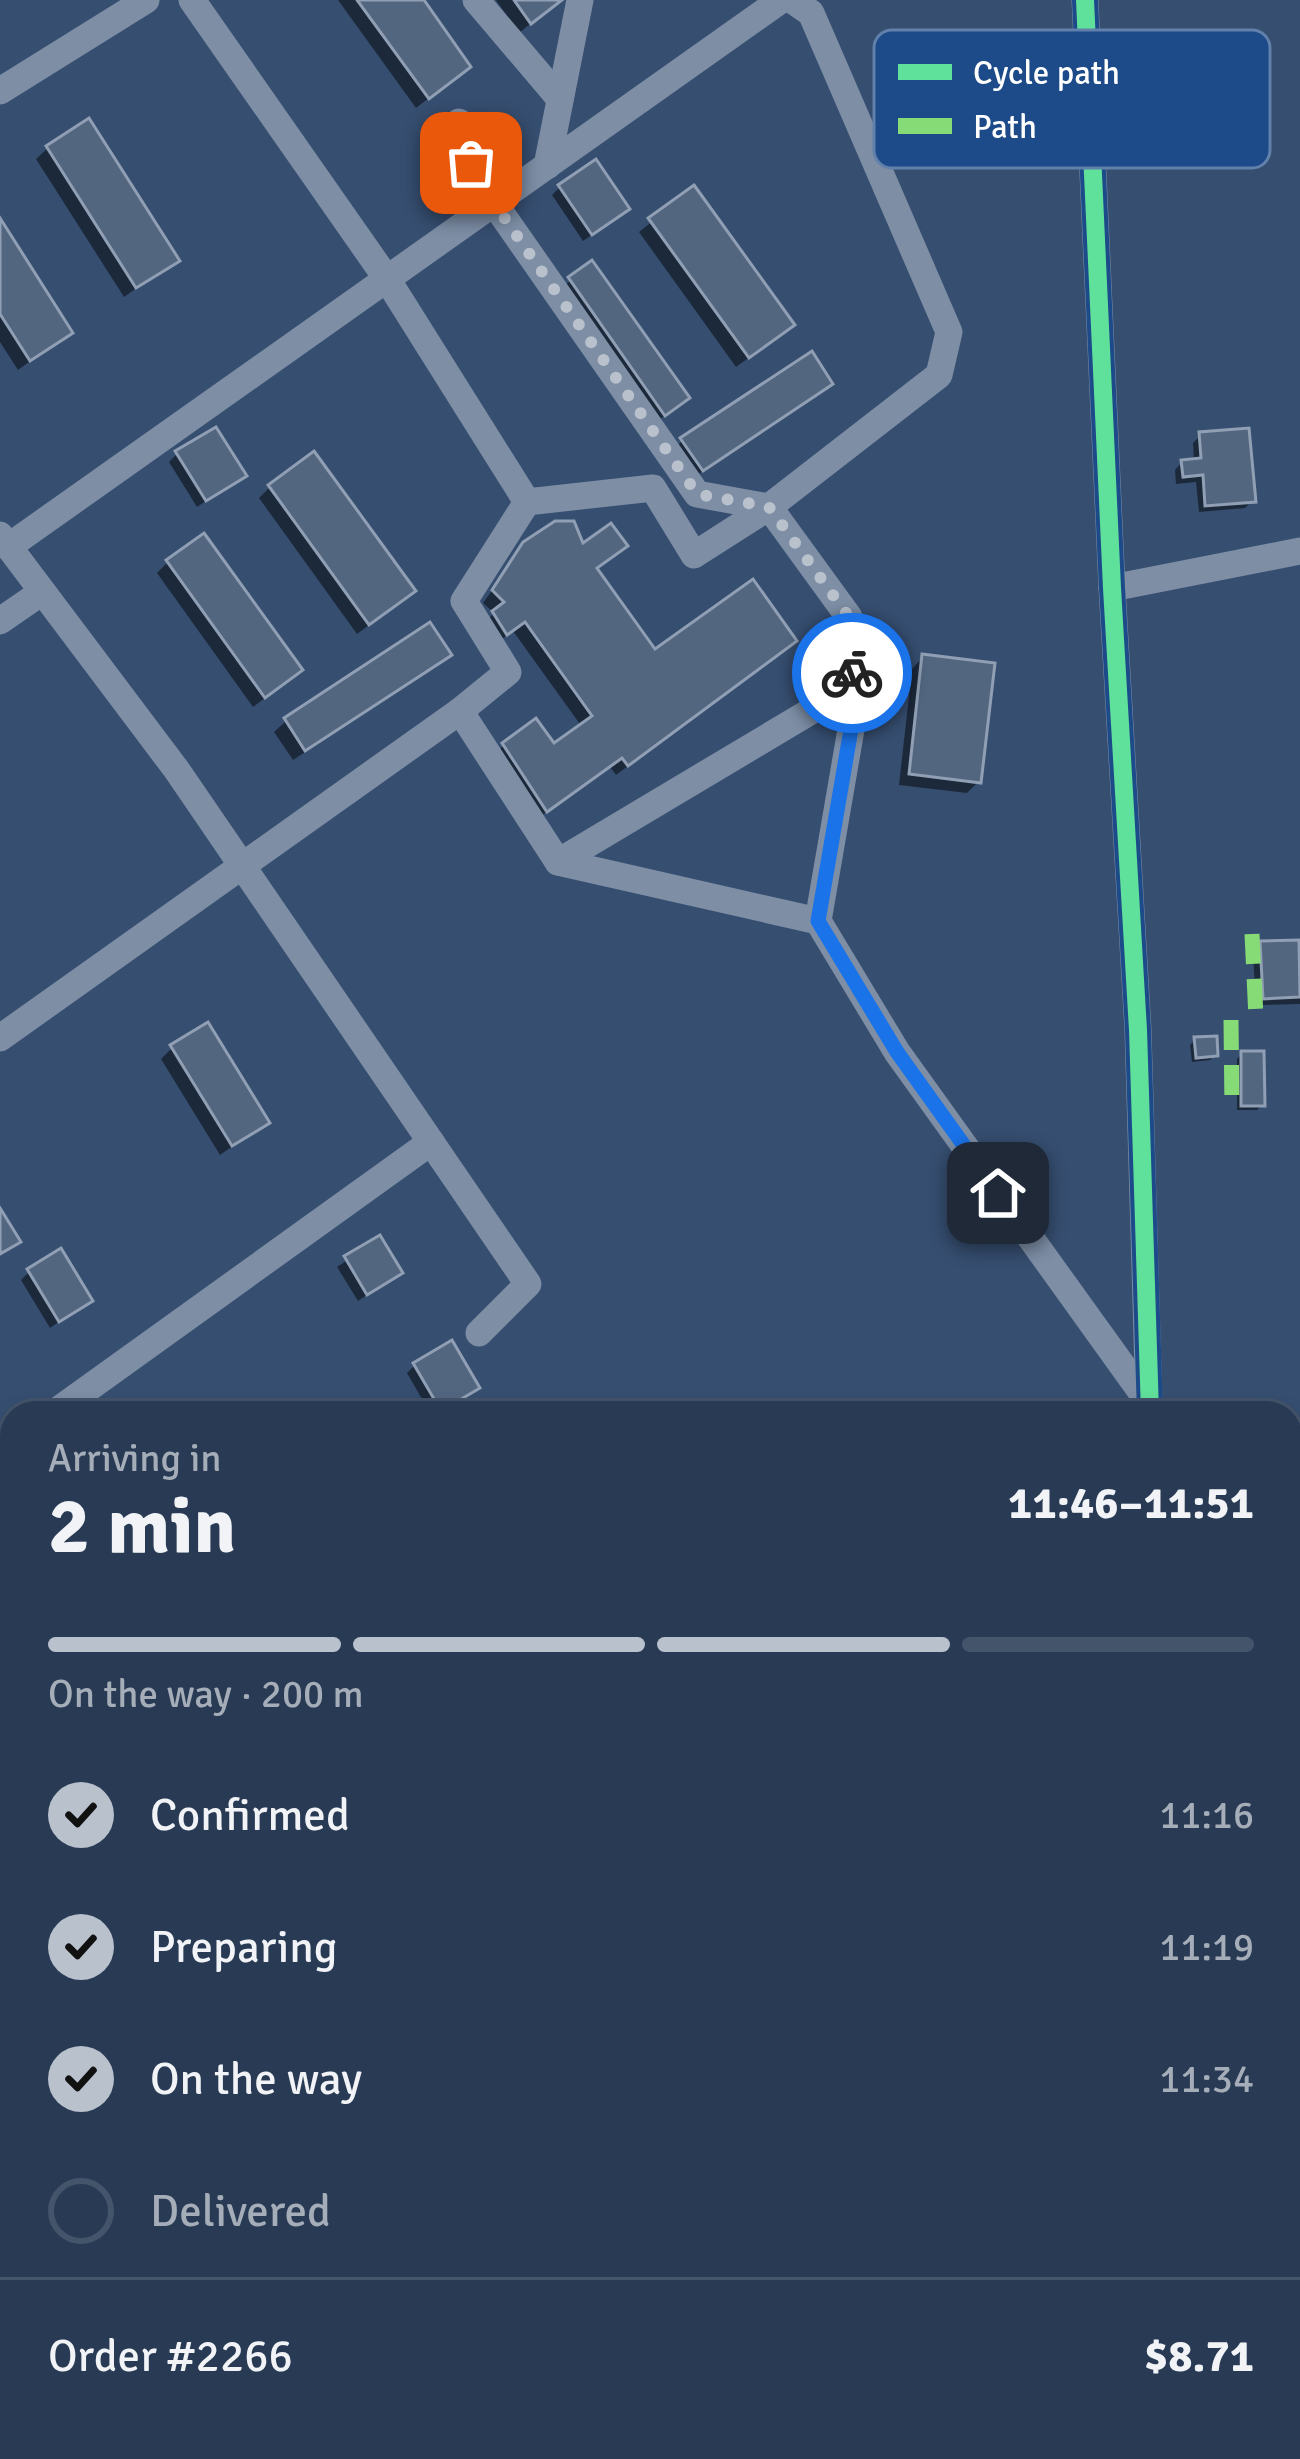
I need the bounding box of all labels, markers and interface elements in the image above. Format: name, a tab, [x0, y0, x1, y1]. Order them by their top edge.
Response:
legend	[874, 30, 1270, 168]
text: Cycle path	[973, 53, 1120, 94]
text: Path	[973, 107, 1037, 148]
pin	[420, 112, 522, 214]
icon: bag	[438, 130, 504, 196]
courier	[792, 613, 912, 733]
icon: bike	[819, 640, 885, 706]
pin	[947, 1142, 1049, 1244]
icon: home	[965, 1160, 1031, 1226]
text: Arriving in	[48, 1434, 222, 1482]
text: 11:46–11:51	[1008, 1476, 1254, 1531]
text: 2 min	[48, 1479, 236, 1575]
text: On the way · 200 m	[48, 1670, 364, 1718]
icon: check	[48, 1782, 114, 1848]
text: Confirmed	[150, 1788, 350, 1843]
text: 11:16	[1159, 1791, 1254, 1839]
icon: check	[48, 1914, 114, 1980]
text: Preparing	[150, 1920, 338, 1975]
text: 11:19	[1159, 1923, 1254, 1971]
icon: check	[48, 2046, 114, 2112]
text: On the way	[150, 2052, 362, 2107]
text: 11:34	[1159, 2055, 1254, 2103]
text: Delivered	[150, 2184, 331, 2239]
text: Order #2266	[48, 2329, 293, 2384]
text: $8.71	[1144, 2329, 1254, 2384]

